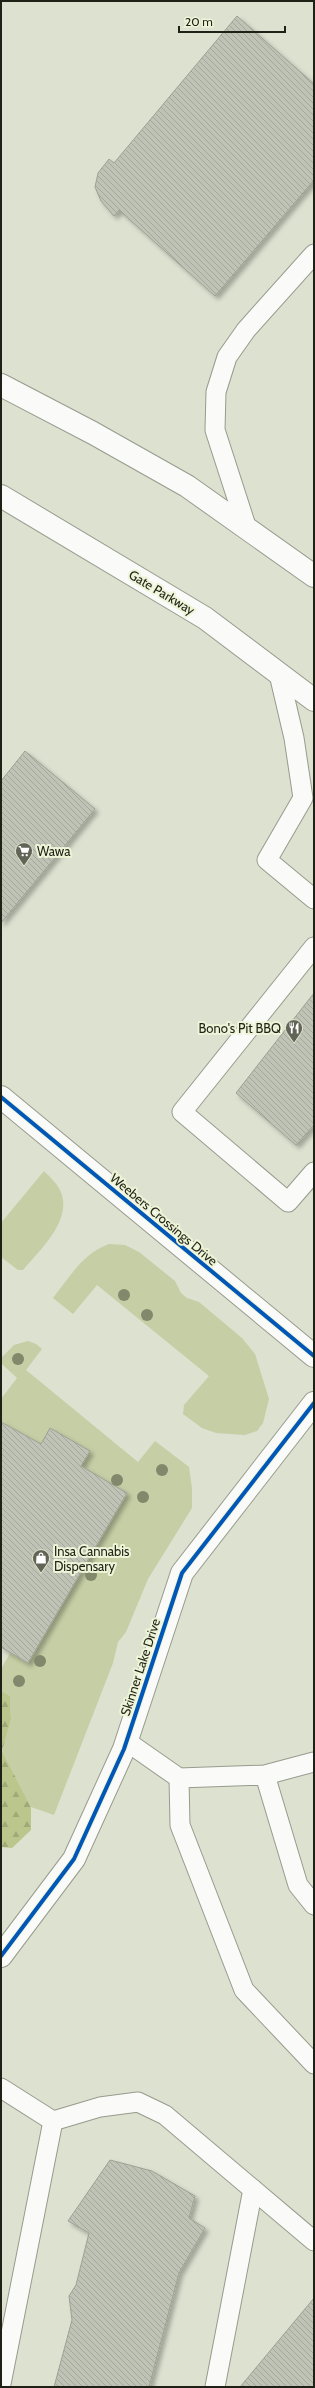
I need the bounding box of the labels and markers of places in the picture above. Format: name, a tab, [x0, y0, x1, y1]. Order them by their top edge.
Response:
supermarket icon: Wawa	[14, 841, 34, 866]
place label: Wawa	[37, 843, 71, 859]
restaurant icon: Bono's Pit BBQ	[284, 1018, 304, 1043]
place label: Bono's Pit BBQ	[199, 1020, 281, 1036]
place label: Insa Cannabis Dispensary	[54, 1543, 130, 1574]
shop icon: Insa Cannabis Dispensary	[31, 1548, 51, 1573]

